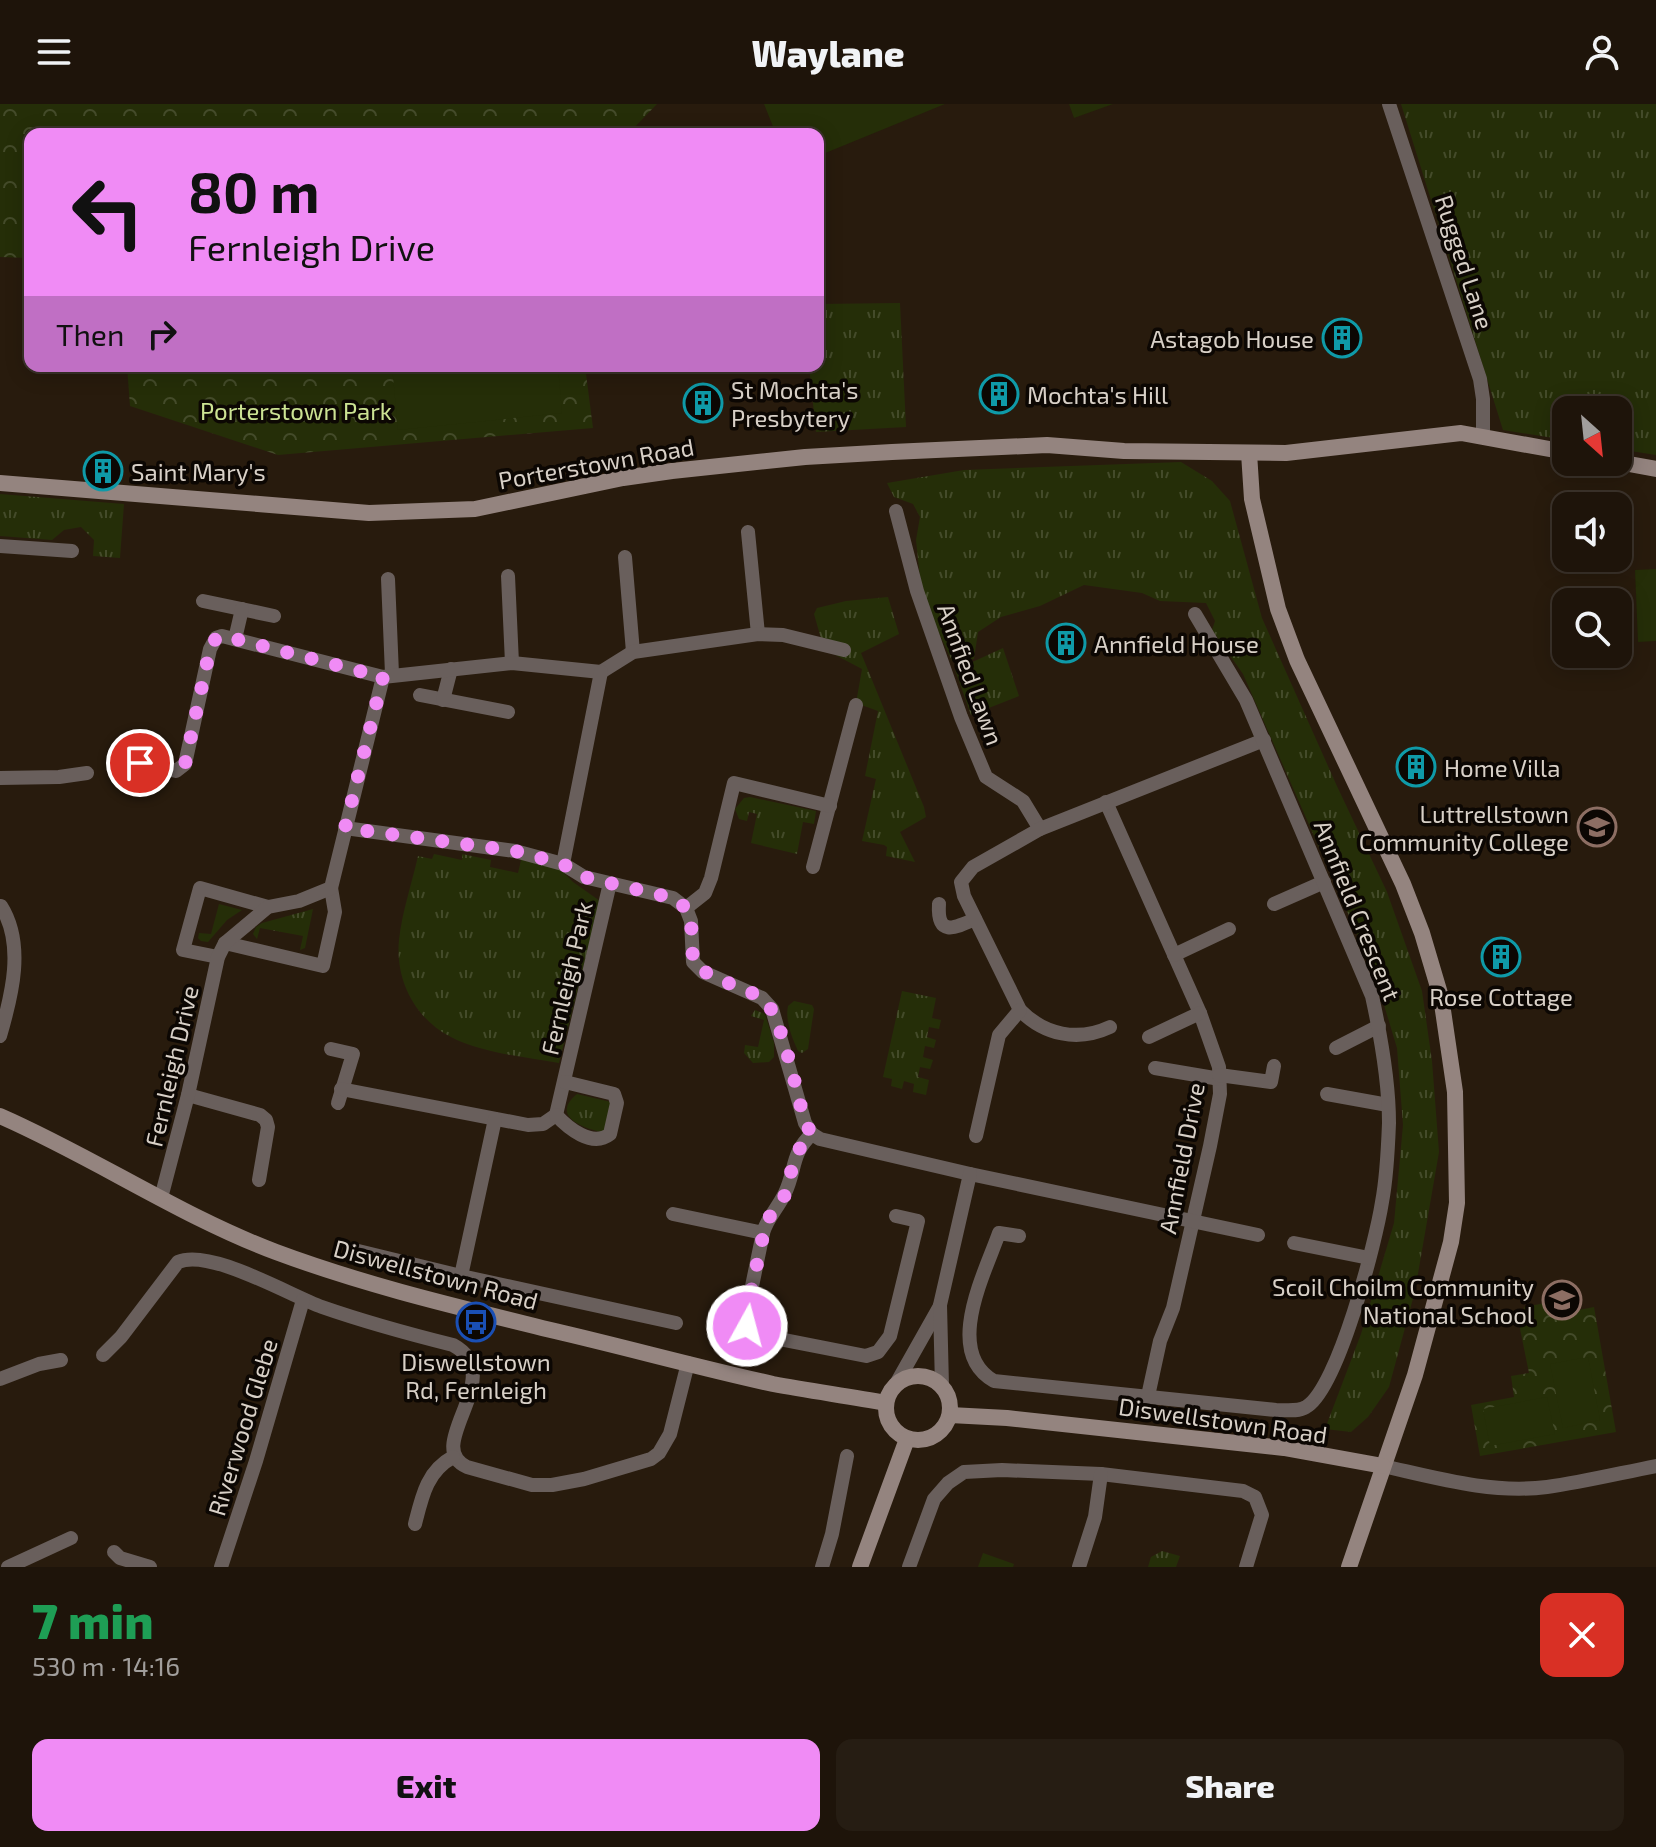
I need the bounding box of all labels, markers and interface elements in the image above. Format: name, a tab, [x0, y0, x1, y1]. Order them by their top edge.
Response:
icon: menu	[32, 30, 76, 74]
icon: person	[1580, 30, 1624, 74]
text: Waylane	[751, 31, 905, 74]
text: 80 m	[188, 157, 320, 224]
icon: left	[56, 160, 160, 264]
street label: Rugged Lane	[1430, 191, 1500, 333]
text: Fernleigh Drive	[188, 225, 435, 268]
icon: right	[140, 312, 184, 356]
text: Then	[56, 316, 124, 352]
building icon: Astagob House	[1321, 317, 1363, 359]
place label: Astagob House	[1150, 324, 1314, 353]
building icon: Mochta's Hill	[978, 373, 1020, 415]
place label: St Mochta's Presbytery	[731, 375, 858, 432]
place label: Mochta's Hill	[1027, 380, 1168, 409]
building icon: St Mochta's Presbytery	[682, 382, 724, 424]
park label: Porterstown Park	[200, 396, 392, 425]
north arrow	[1552, 396, 1632, 476]
map controls	[1552, 396, 1632, 668]
street label: Porterstown Road	[496, 432, 696, 494]
building icon: Saint Mary's	[82, 450, 124, 492]
place label: Saint Mary's	[131, 457, 266, 486]
button: sound	[1552, 492, 1632, 572]
button: search	[1552, 588, 1632, 668]
street label: Annfied Lawn	[932, 599, 1010, 749]
building icon: Annfield House	[1045, 622, 1087, 664]
place label: Annfield House	[1094, 629, 1259, 658]
pin	[106, 729, 174, 797]
icon: arrive	[118, 741, 162, 785]
building icon: Home Villa	[1395, 746, 1437, 788]
place label: Home Villa	[1444, 753, 1560, 782]
place label: Luttrellstown Community College	[1359, 799, 1569, 856]
school or university icon: Luttrellstown Community College	[1576, 806, 1618, 848]
street label: Annfield Crescent	[1309, 816, 1407, 1004]
street label: Fernleigh Park	[534, 898, 598, 1058]
building icon: Rose Cottage	[1480, 936, 1522, 978]
place label: Rose Cottage	[1429, 982, 1573, 1011]
street label: Fernleigh Drive	[138, 983, 204, 1149]
street label: Annfield Drive	[1152, 1080, 1210, 1236]
street label: Diswellstown Road	[331, 1233, 541, 1315]
place label: Scoil Choilm Community National School	[1272, 1272, 1534, 1329]
school or university icon: Scoil Choilm Community National School	[1541, 1279, 1583, 1321]
position arrow	[705, 1284, 789, 1368]
bus stop icon: Diswellstown Rd, Fernleigh	[455, 1301, 497, 1343]
street label: Riverwood Glebe	[201, 1335, 283, 1519]
place label: Diswellstown Rd, Fernleigh	[401, 1347, 551, 1404]
street label: Diswellstown Road	[1117, 1391, 1329, 1449]
text: 7 min	[32, 1591, 154, 1649]
button: close	[1540, 1593, 1624, 1677]
text: 530 m · 14:16	[32, 1650, 180, 1681]
button: Exit	[32, 1739, 820, 1831]
button: Share	[836, 1739, 1624, 1831]

